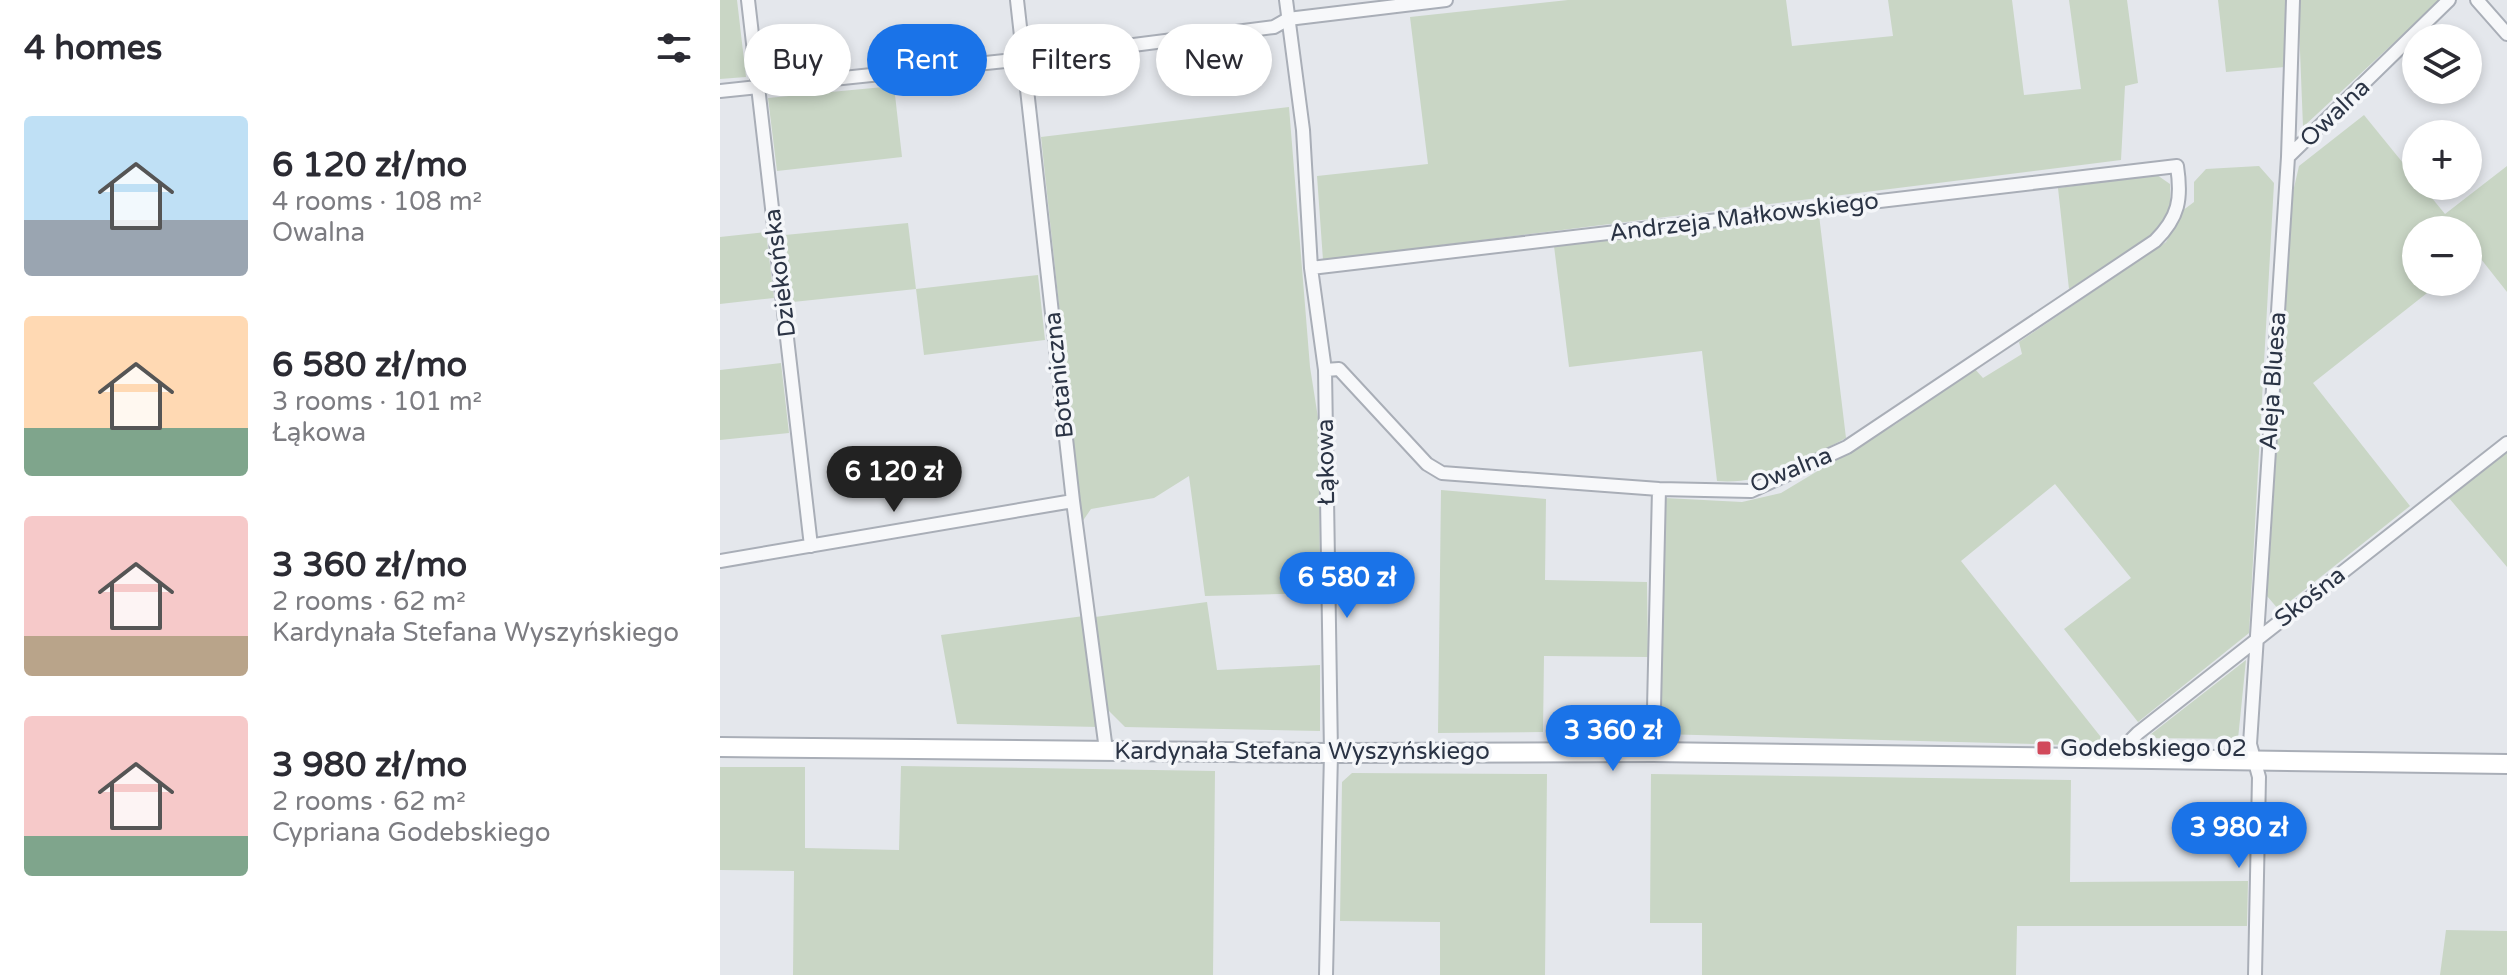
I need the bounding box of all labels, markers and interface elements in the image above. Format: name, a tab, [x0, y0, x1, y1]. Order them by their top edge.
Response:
chip: Buy	[744, 24, 851, 96]
chip: Rent	[867, 24, 987, 96]
chip: Filters	[1003, 24, 1140, 96]
chip: New	[1156, 24, 1272, 96]
map controls	[2402, 24, 2482, 296]
button: layers	[2402, 24, 2482, 104]
icon: filters	[652, 26, 696, 70]
text: 4 homes	[24, 28, 162, 69]
street label: Owalna	[2294, 73, 2376, 153]
button: +	[2402, 120, 2482, 200]
text: 6 120 zł/mo	[272, 145, 467, 186]
icon: home	[88, 148, 184, 244]
text: 4 rooms · 108 m²	[272, 186, 482, 217]
street label: Andrzeja Małkowskiego	[1608, 186, 1880, 248]
street label: Dziekońska	[758, 207, 802, 339]
button: −	[2402, 216, 2482, 296]
text: Owalna	[272, 217, 365, 248]
street label: Botaniczna	[1038, 310, 1080, 440]
street label: Aleja Bluesa	[2254, 311, 2292, 451]
text: 6 580 zł/mo	[272, 345, 467, 386]
icon: home	[88, 348, 184, 444]
text: 3 rooms · 101 m²	[272, 386, 482, 417]
text: Łąkowa	[272, 417, 366, 448]
street label: Łąkowa	[1311, 418, 1341, 506]
street label: Owalna	[1746, 440, 1836, 500]
pin: 6 120 zł	[811, 446, 977, 514]
text: 6 120 zł	[845, 456, 943, 487]
text: 3 360 zł/mo	[272, 545, 467, 586]
icon: home	[88, 548, 184, 644]
pin: 6 580 zł	[1264, 552, 1430, 620]
street label: Skośna	[2269, 560, 2351, 634]
text: 6 580 zł	[1298, 562, 1396, 593]
text: 2 rooms · 62 m²	[272, 586, 466, 617]
text: Kardynała Stefana Wyszyńskiego	[272, 617, 679, 648]
pin: 3 360 zł	[1530, 705, 1696, 773]
text: 3 360 zł	[1564, 715, 1662, 746]
place label: Godebskiego 02	[2060, 734, 2247, 763]
street label: Kardynała Stefana Wyszyńskiego	[1114, 737, 1490, 766]
marker: Godebskiego 02	[2035, 739, 2053, 757]
text: 3 980 zł/mo	[272, 745, 467, 786]
icon: home	[88, 748, 184, 844]
text: 2 rooms · 62 m²	[272, 786, 466, 817]
pin: 3 980 zł	[2156, 802, 2322, 870]
text: 3 980 zł	[2190, 812, 2288, 843]
text: Cypriana Godebskiego	[272, 817, 550, 848]

